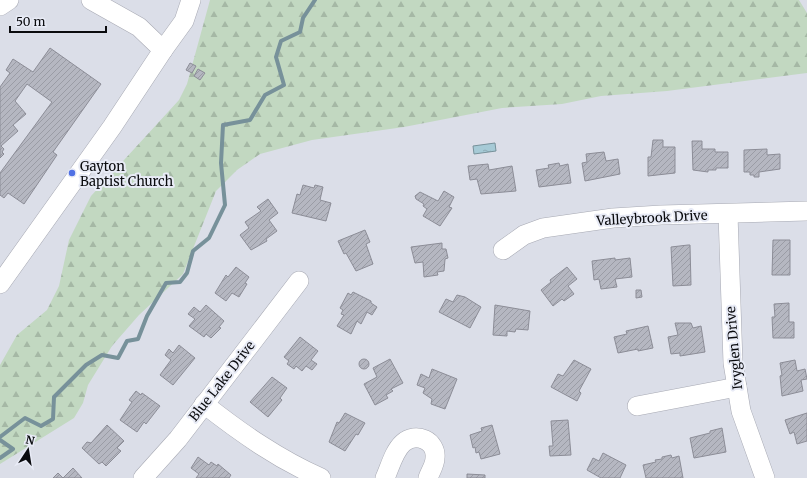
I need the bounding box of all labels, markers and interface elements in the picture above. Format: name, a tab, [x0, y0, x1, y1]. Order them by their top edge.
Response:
scale bar	[10, 8, 106, 34]
text: 50 m	[16, 14, 45, 29]
place label: Gayton Baptist Church	[80, 158, 173, 190]
marker: Gayton Baptist Church	[67, 168, 77, 178]
street label: Valleybrook Drive	[595, 207, 708, 229]
street label: Ivyglen Drive	[722, 305, 746, 390]
street label: Blue Lake Drive	[185, 337, 259, 425]
north arrow	[8, 430, 48, 470]
text: N	[24, 432, 36, 448]

